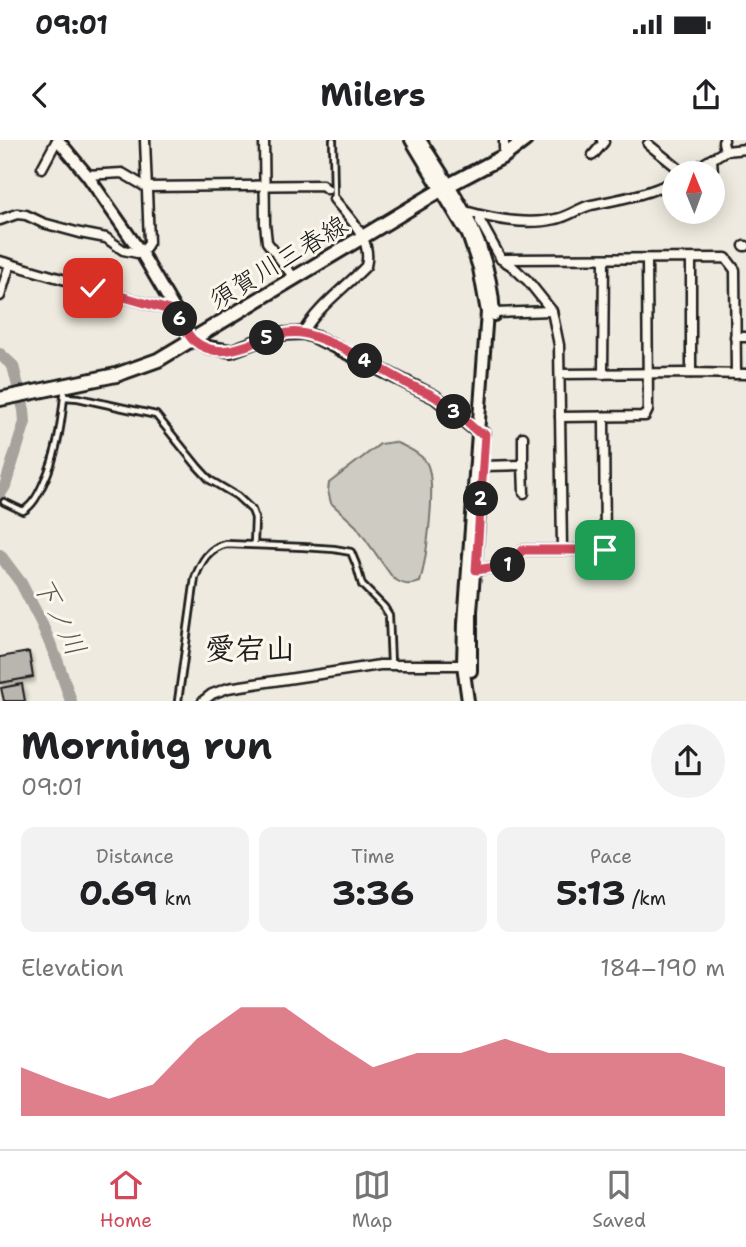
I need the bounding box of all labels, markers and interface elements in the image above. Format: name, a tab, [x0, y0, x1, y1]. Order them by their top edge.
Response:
text: 09:01	[35, 7, 108, 42]
text: Milers	[320, 73, 426, 116]
icon: back	[21, 76, 59, 114]
icon: share	[687, 76, 725, 114]
north arrow	[662, 161, 724, 224]
map controls	[662, 161, 725, 224]
street label: 須賀川三春線	[202, 206, 354, 317]
pin	[63, 258, 123, 318]
icon: check	[74, 269, 112, 307]
pin: 6	[162, 302, 198, 336]
text: 6	[173, 306, 186, 331]
pin: 5	[250, 320, 284, 356]
text: 5	[261, 325, 272, 350]
pin: 4	[348, 344, 382, 378]
text: 4	[358, 348, 371, 373]
pin: 3	[436, 394, 472, 430]
text: 3	[447, 399, 460, 424]
pin: 2	[463, 482, 498, 516]
text: 2	[474, 486, 487, 511]
pin	[575, 520, 635, 580]
icon: arrive	[586, 531, 624, 569]
pin: 1	[490, 548, 526, 582]
text: 1	[503, 552, 512, 577]
water label: 下ノ川	[25, 570, 95, 662]
district label: 愛宕山	[205, 628, 295, 669]
text: Morning run	[21, 720, 272, 771]
button: share	[651, 724, 725, 798]
text: 09:01	[21, 772, 83, 802]
text: Distance	[96, 844, 174, 869]
text: Time	[351, 844, 395, 869]
text: Pace	[590, 844, 632, 869]
text: 0.69	[79, 869, 158, 916]
text: 3:36	[331, 869, 415, 916]
text: 5:13	[556, 869, 626, 916]
text: km	[158, 886, 191, 911]
text: /km	[626, 886, 666, 911]
text: Elevation	[21, 953, 124, 983]
text: 184–190 m	[600, 953, 725, 983]
tab: Home	[100, 1166, 152, 1233]
tab: Map	[352, 1166, 392, 1233]
tab: Saved	[592, 1166, 646, 1233]

